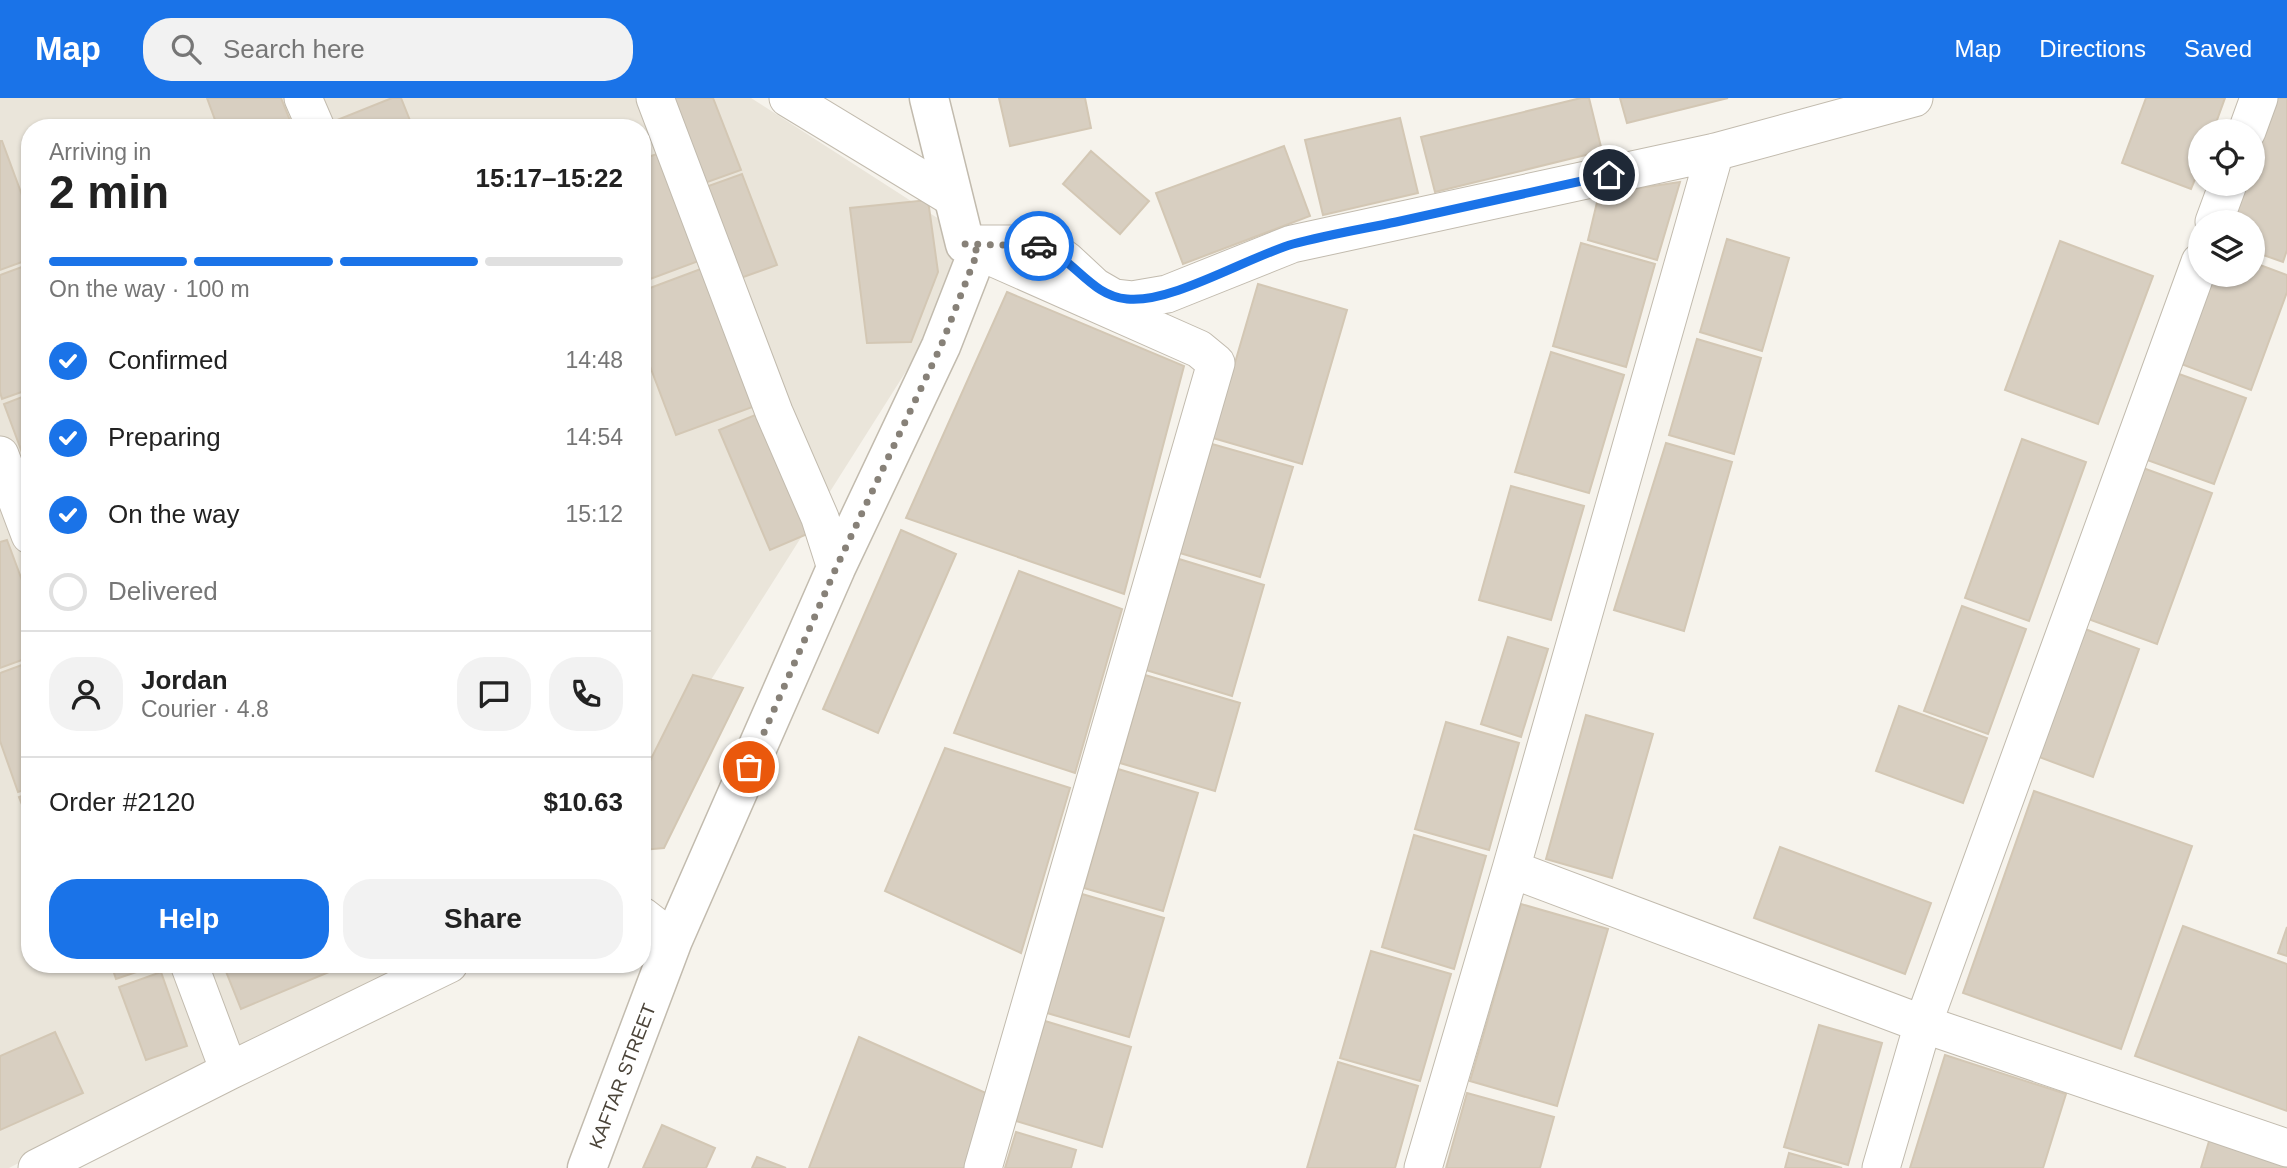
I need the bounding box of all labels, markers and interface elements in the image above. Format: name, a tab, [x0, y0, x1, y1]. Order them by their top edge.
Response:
search box	[143, 18, 633, 81]
text: Map	[35, 30, 101, 67]
icon: search	[167, 30, 205, 68]
text: Search here	[223, 34, 365, 64]
text: Map	[1955, 35, 2001, 62]
text: Directions	[2039, 35, 2146, 62]
text: Saved	[2184, 35, 2252, 62]
map controls	[2188, 119, 2265, 287]
button: locate	[2188, 119, 2265, 196]
text: Arriving in	[49, 139, 151, 165]
pin	[1579, 145, 1639, 205]
icon: home	[1590, 156, 1628, 194]
text: 15:17–15:22	[476, 163, 623, 193]
text: 2 min	[49, 166, 169, 218]
button: layers	[2188, 210, 2265, 287]
courier	[1004, 211, 1074, 281]
icon: car	[1020, 227, 1058, 265]
text: On the way · 100 m	[49, 276, 250, 302]
icon: check	[49, 342, 87, 380]
text: Confirmed	[108, 345, 228, 375]
text: 14:48	[565, 347, 623, 373]
icon: check	[49, 419, 87, 457]
text: Preparing	[108, 422, 221, 452]
text: 14:54	[565, 424, 623, 450]
icon: check	[49, 496, 87, 534]
text: On the way	[108, 499, 240, 529]
text: 15:12	[565, 501, 623, 527]
text: Delivered	[108, 576, 218, 606]
button: person	[49, 657, 123, 731]
button: chat	[457, 657, 531, 731]
button: phone	[549, 657, 623, 731]
text: Jordan	[141, 665, 228, 695]
text: Courier · 4.8	[141, 696, 269, 722]
pin	[719, 737, 779, 797]
icon: bag	[730, 748, 768, 786]
text: Order #2120	[49, 787, 195, 817]
text: $10.63	[543, 787, 623, 817]
button: Help	[49, 879, 329, 959]
button: Share	[343, 879, 623, 959]
street label: KAFTAR STREET	[585, 1000, 660, 1152]

